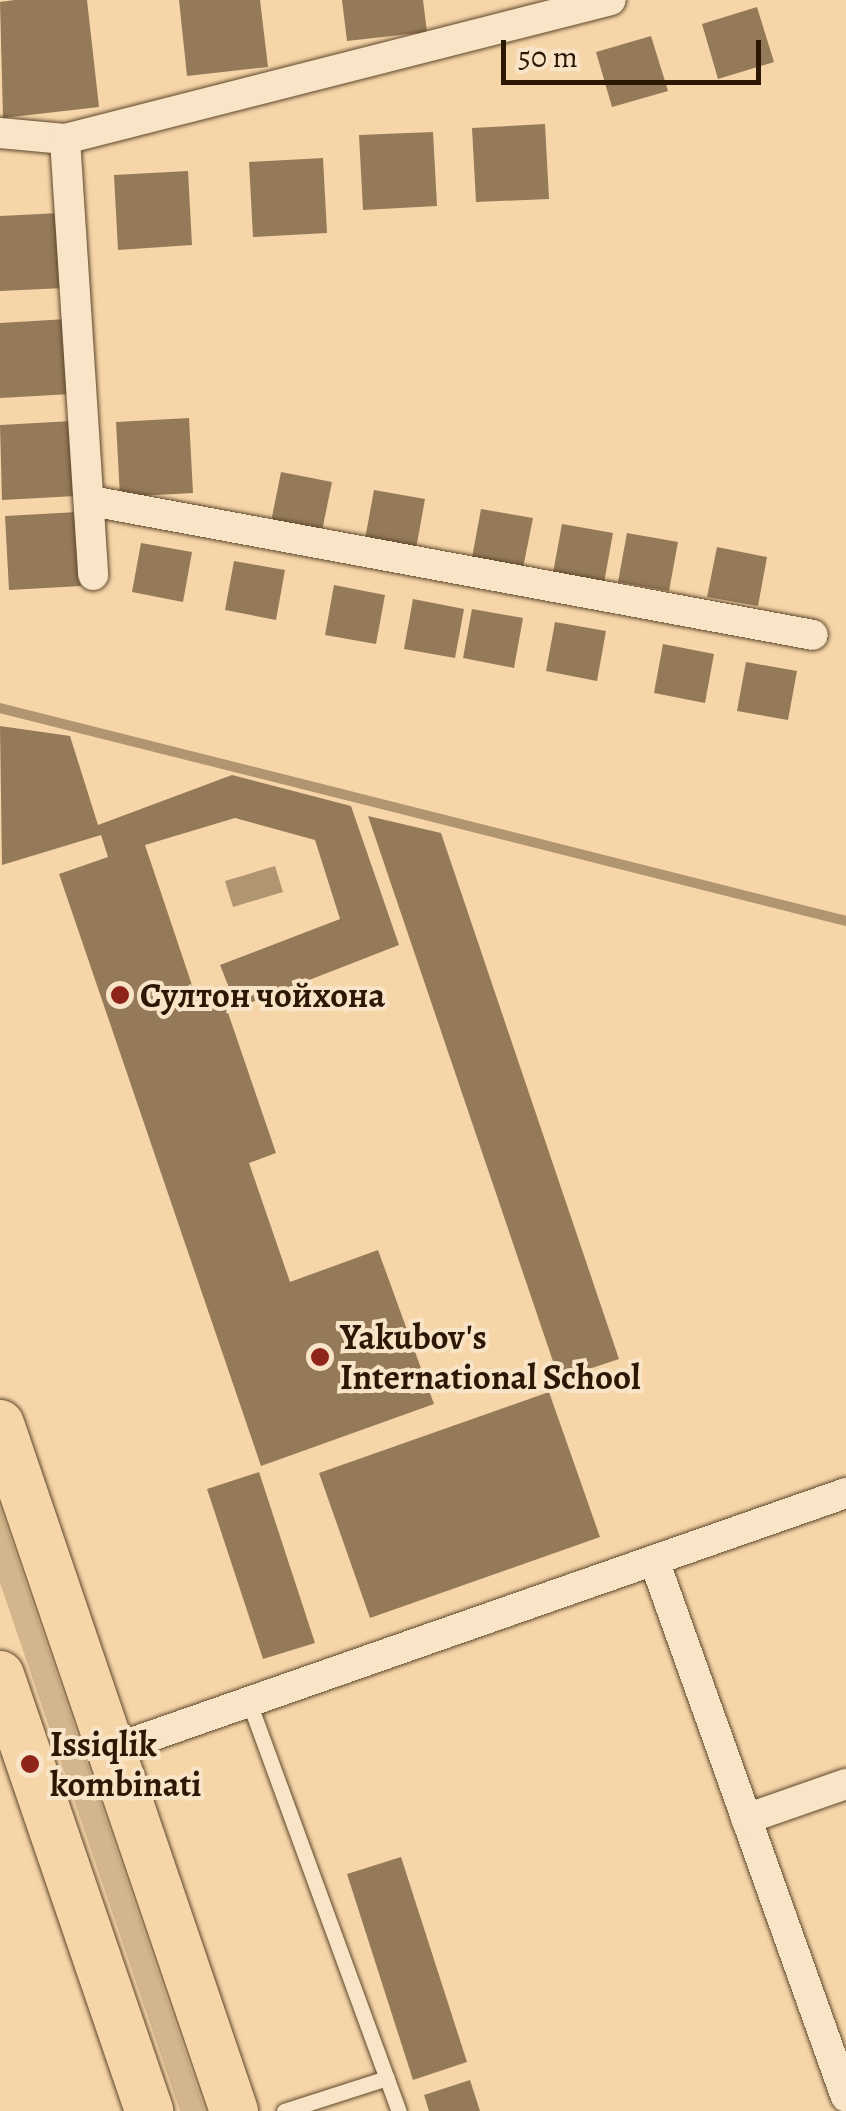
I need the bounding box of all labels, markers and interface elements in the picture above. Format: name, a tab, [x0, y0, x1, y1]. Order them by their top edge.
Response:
scale bar	[506, 20, 766, 82]
text: 50 m	[518, 37, 578, 77]
place label: Султон чойхона	[140, 974, 385, 1016]
marker: Султон чойхона	[109, 984, 131, 1006]
place label: Yakubov's International School	[340, 1316, 640, 1398]
marker: Yakubov's International School	[309, 1346, 331, 1368]
place label: Issiqlik kombinati	[50, 1723, 201, 1805]
marker: Issiqlik kombinati	[19, 1753, 41, 1775]

